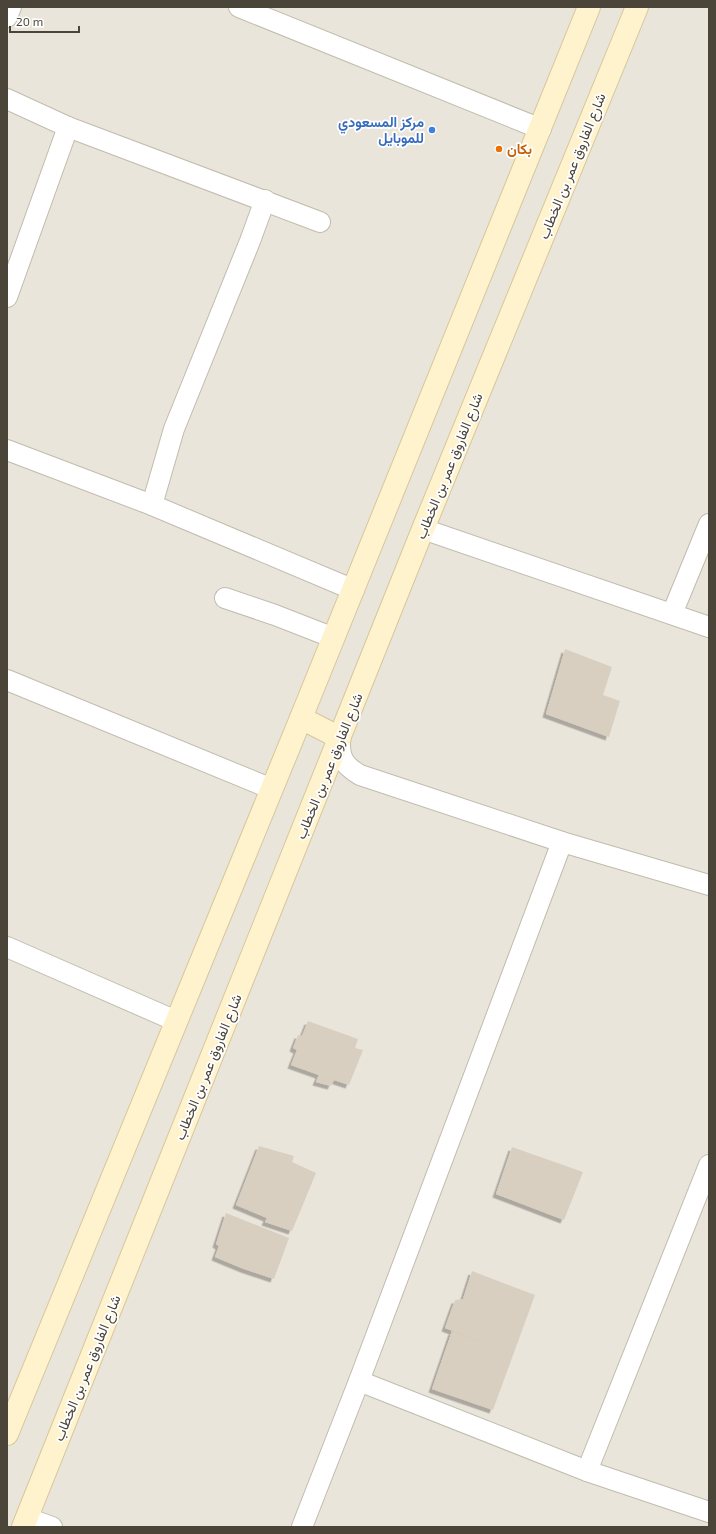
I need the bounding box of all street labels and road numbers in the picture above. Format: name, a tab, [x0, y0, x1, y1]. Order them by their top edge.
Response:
street label: شارع الفاروق عمر بن الخطاب	[534, 90, 611, 243]
street label: شارع الفاروق عمر بن الخطاب	[411, 390, 488, 543]
street label: شارع الفاروق عمر بن الخطاب	[291, 690, 368, 843]
street label: شارع الفاروق عمر بن الخطاب	[170, 991, 247, 1144]
street label: شارع الفاروق عمر بن الخطاب	[49, 1292, 126, 1445]

